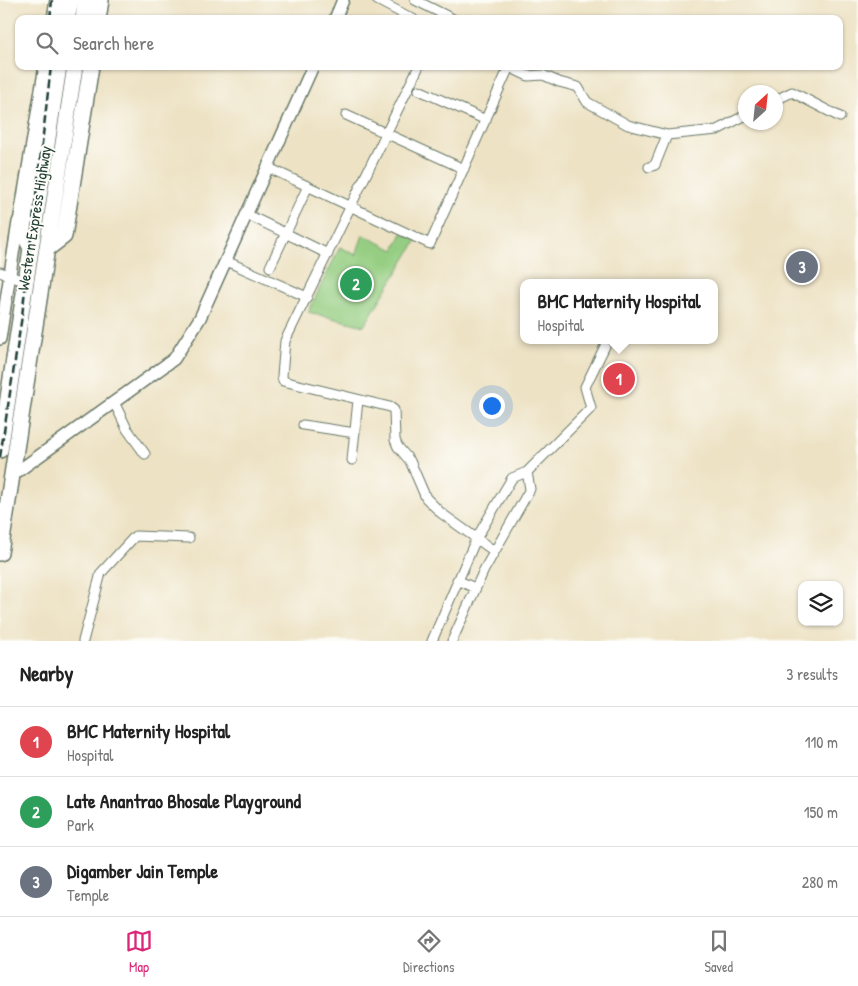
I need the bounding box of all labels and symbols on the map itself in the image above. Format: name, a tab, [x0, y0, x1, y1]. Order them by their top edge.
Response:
north arrow	[738, 85, 783, 130]
street label: Western Express Highway	[12, 144, 56, 292]
pin: 3	[786, 248, 818, 286]
pin: 2	[340, 265, 372, 303]
pin: 1	[603, 360, 635, 398]
your location	[479, 393, 505, 419]

